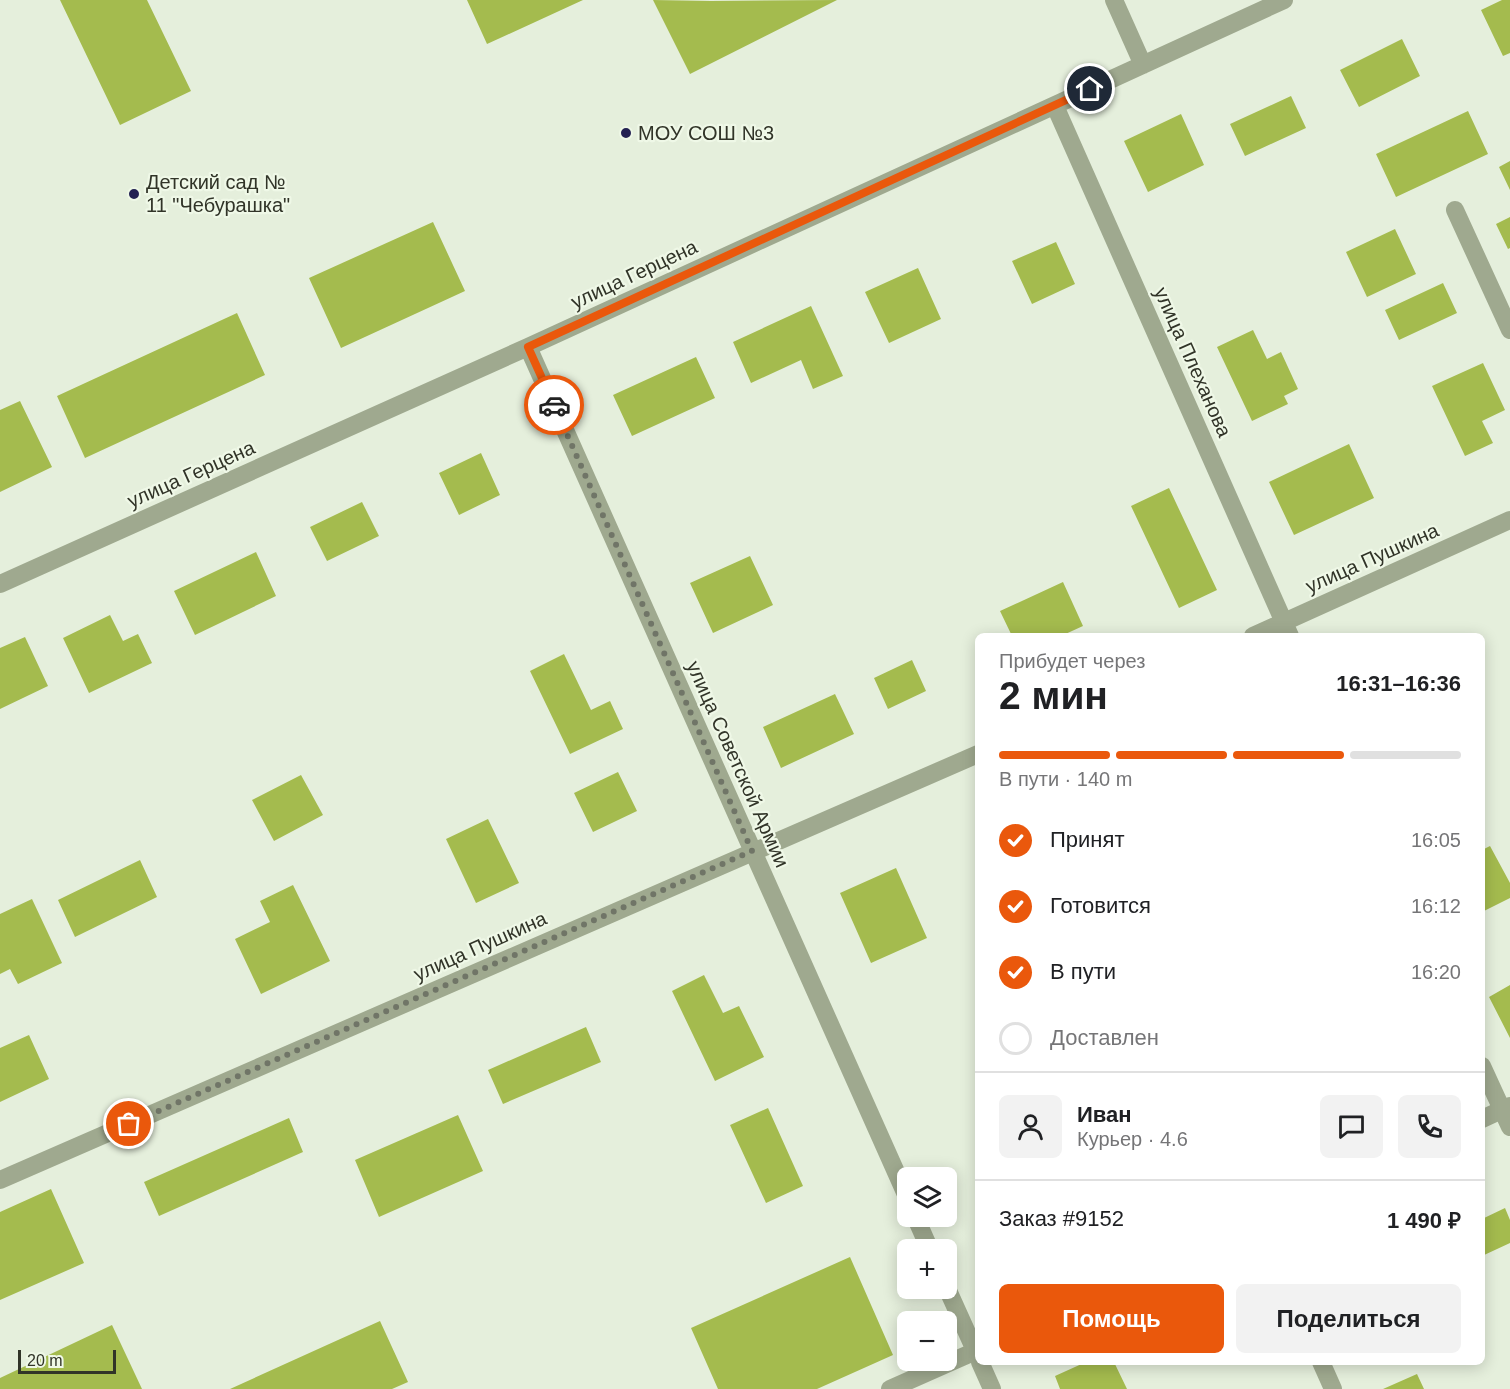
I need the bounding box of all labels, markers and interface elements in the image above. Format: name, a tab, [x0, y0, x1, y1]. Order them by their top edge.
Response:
pin	[1064, 63, 1115, 114]
icon: home	[1073, 72, 1106, 105]
place label: МОУ СОШ №3	[638, 122, 774, 144]
marker: МОУ СОШ №3	[619, 126, 633, 140]
place label: Детский сад № 11 "Чебурашка"	[146, 171, 290, 216]
marker: Детский сад № 11 "Чебурашка"	[127, 187, 141, 201]
street label: улица Герцена	[567, 235, 701, 313]
street label: улица Плеханова	[1150, 284, 1236, 441]
courier	[524, 375, 584, 435]
icon: car	[538, 389, 571, 422]
street label: улица Герцена	[124, 436, 259, 512]
street label: улица Пушкина	[1302, 519, 1443, 597]
text: Прибудет через	[999, 650, 1145, 672]
street label: улица Советской Армии	[683, 658, 793, 870]
text: 16:31–16:36	[1336, 671, 1461, 696]
text: 2 мин	[999, 674, 1108, 717]
text: В пути · 140 m	[999, 768, 1132, 790]
icon: check	[999, 824, 1032, 857]
text: Принят	[1050, 827, 1124, 852]
text: 16:05	[1411, 829, 1461, 851]
icon: check	[999, 890, 1032, 923]
text: Готовится	[1050, 893, 1151, 918]
text: 16:12	[1411, 895, 1461, 917]
street label: улица Пушкина	[410, 907, 551, 985]
icon: check	[999, 956, 1032, 989]
text: В пути	[1050, 959, 1116, 984]
text: 16:20	[1411, 961, 1461, 983]
text: Доставлен	[1050, 1025, 1159, 1050]
button: person	[999, 1095, 1062, 1158]
button: chat	[1320, 1095, 1383, 1158]
button: phone	[1398, 1095, 1461, 1158]
pin	[103, 1098, 154, 1149]
text: Иван	[1077, 1102, 1132, 1127]
icon: bag	[112, 1107, 145, 1140]
text: Курьер · 4.6	[1077, 1128, 1188, 1150]
map controls	[897, 1167, 957, 1371]
button: layers	[897, 1167, 957, 1227]
text: Заказ #9152	[999, 1206, 1124, 1231]
text: 1 490 ₽	[1387, 1208, 1461, 1233]
button: +	[897, 1239, 957, 1299]
button: Помощь	[999, 1284, 1224, 1353]
button: Поделиться	[1236, 1284, 1461, 1353]
button: −	[897, 1311, 957, 1371]
scale bar	[18, 1347, 116, 1374]
text: 20 m	[27, 1352, 63, 1369]

